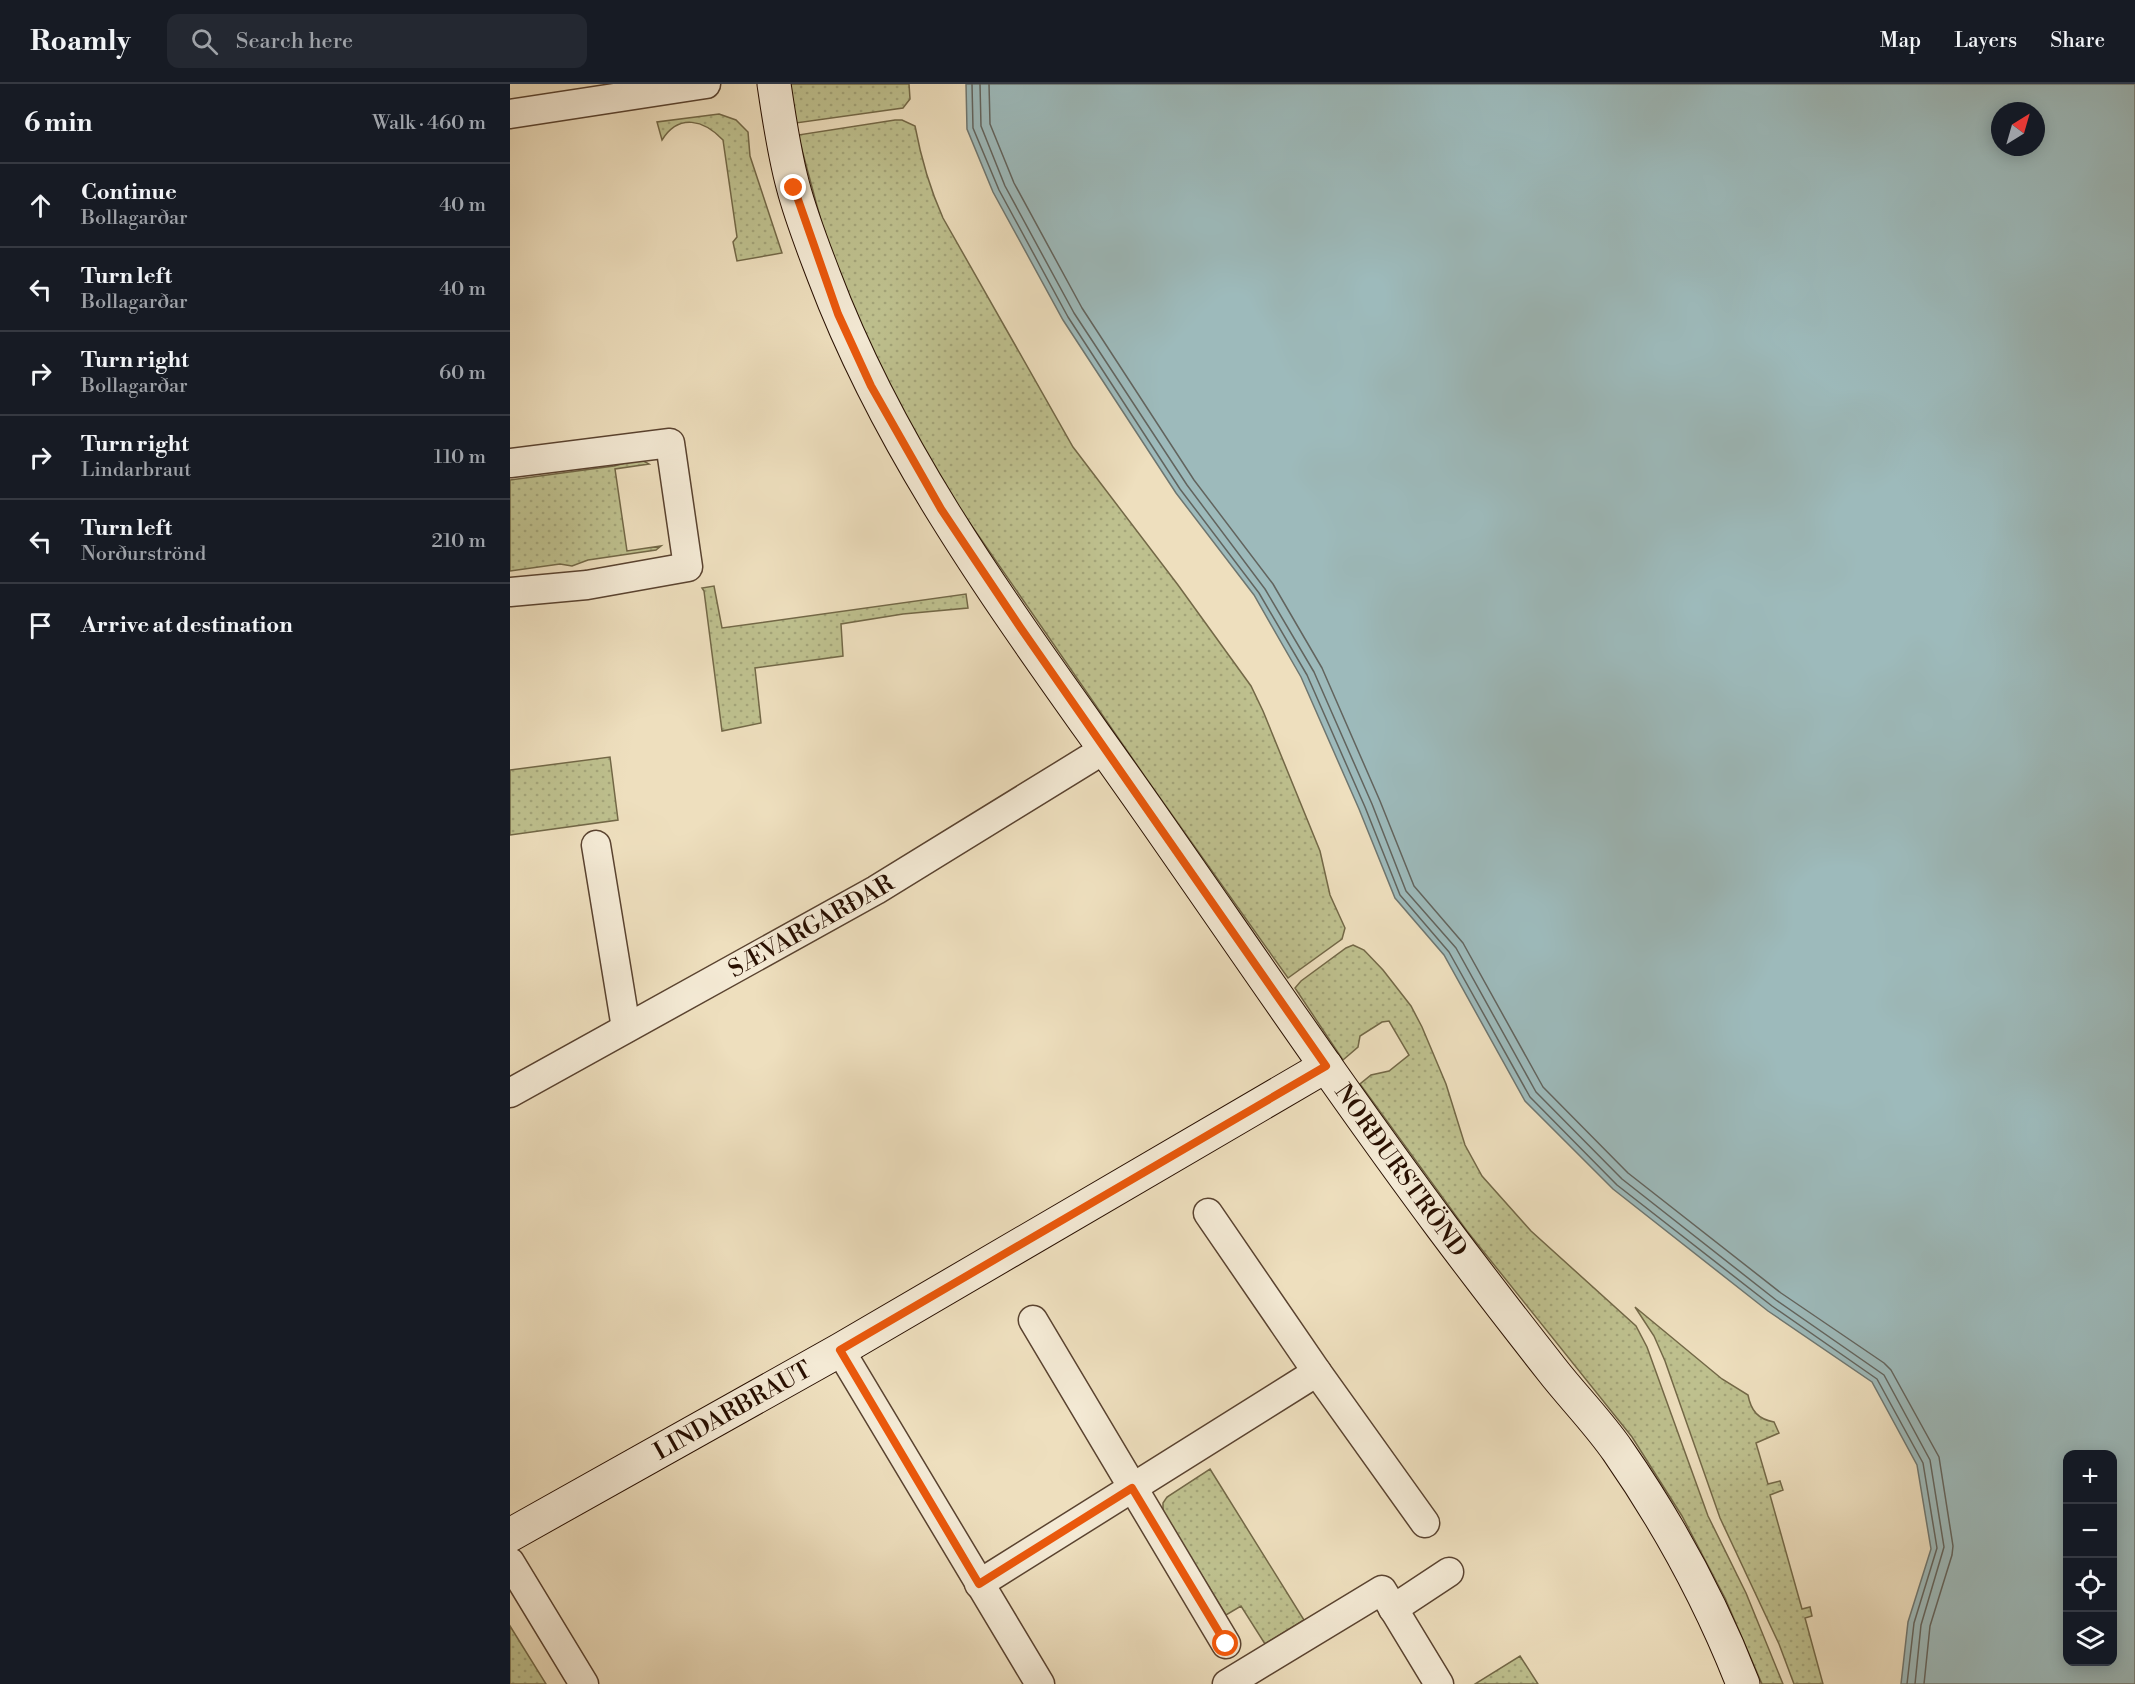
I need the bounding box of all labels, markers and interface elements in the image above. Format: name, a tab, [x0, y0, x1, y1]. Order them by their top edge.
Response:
search box	[167, 14, 587, 68]
text: Roamly	[30, 24, 131, 59]
icon: search	[188, 25, 221, 58]
text: Search here	[236, 28, 353, 55]
text: Map	[1880, 28, 1921, 54]
text: Layers	[1954, 28, 2017, 54]
text: Share	[2050, 28, 2105, 54]
north arrow	[1991, 102, 2045, 156]
text: 6 min	[24, 107, 92, 139]
text: Walk · 460 m	[372, 111, 486, 136]
route end	[780, 174, 806, 200]
text: Continue	[81, 179, 177, 206]
icon: ahead	[24, 189, 57, 222]
text: 40 m	[439, 193, 486, 218]
text: Bollagarðar	[81, 206, 188, 231]
text: Turn left	[81, 263, 172, 290]
icon: left	[24, 273, 57, 306]
text: 40 m	[439, 277, 486, 302]
text: Bollagarðar	[81, 290, 188, 315]
text: Turn right	[81, 347, 189, 374]
icon: right	[24, 357, 57, 390]
text: 60 m	[439, 361, 486, 386]
text: Bollagarðar	[81, 374, 188, 399]
text: Turn right	[81, 431, 189, 458]
icon: right	[24, 441, 57, 474]
text: 110 m	[434, 445, 486, 470]
text: Lindarbraut	[81, 458, 191, 483]
text: Turn left	[81, 515, 172, 542]
icon: left	[24, 525, 57, 558]
text: 210 m	[431, 529, 486, 554]
text: Norðurströnd	[81, 542, 206, 567]
icon: arrive	[24, 609, 57, 642]
text: Arrive at destination	[81, 612, 293, 639]
street label: SÆVARGARÐAR	[723, 868, 901, 985]
street label: NORÐURSTRÖND	[1327, 1079, 1473, 1264]
street label: LINDARBRAUT	[649, 1355, 817, 1467]
map controls	[2063, 1450, 2117, 1666]
button: +	[2063, 1450, 2117, 1504]
button: −	[2063, 1504, 2117, 1558]
button: locate	[2063, 1558, 2117, 1612]
button: layers	[2063, 1612, 2117, 1666]
route start	[1212, 1630, 1238, 1656]

